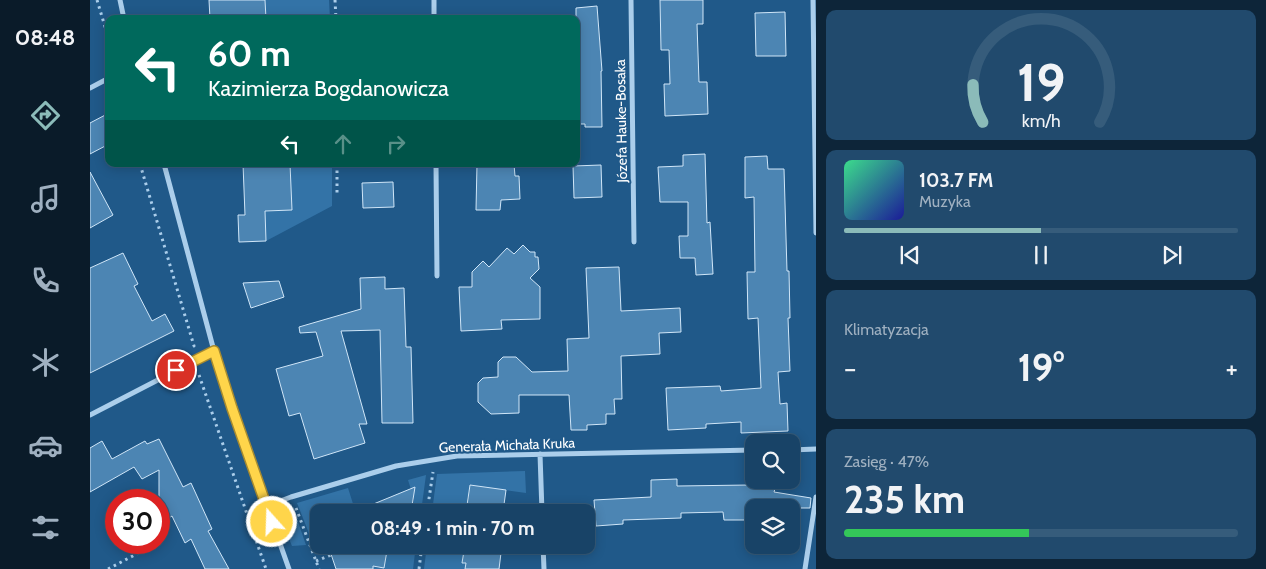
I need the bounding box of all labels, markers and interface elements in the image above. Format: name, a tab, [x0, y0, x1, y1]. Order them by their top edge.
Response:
text: 08:48	[15, 24, 75, 51]
text: 60 m	[208, 32, 291, 75]
icon: left	[125, 35, 190, 100]
text: 19	[1017, 51, 1065, 114]
street label: Józefa Hauke-Bosaka	[611, 59, 631, 184]
text: Kazimierza Bogdanowicza	[208, 75, 449, 102]
icon: directions	[28, 98, 63, 133]
text: km/h	[1021, 110, 1061, 131]
icon: left	[276, 130, 304, 158]
icon: ahead	[329, 130, 357, 158]
icon: right	[382, 130, 410, 158]
text: 103.7 FM	[919, 169, 993, 192]
icon: music	[28, 181, 63, 216]
text: Muzyka	[919, 192, 971, 211]
icon: previous	[896, 241, 924, 269]
icon: pause	[1027, 241, 1055, 269]
icon: next	[1158, 241, 1186, 269]
icon: phone	[28, 263, 63, 298]
text: Klimatyzacja	[844, 320, 929, 339]
text: 19°	[1018, 344, 1064, 391]
icon: climate	[28, 345, 63, 380]
pin	[155, 349, 197, 391]
text: −	[844, 351, 856, 385]
text: +	[1226, 351, 1238, 385]
icon: arrive	[162, 356, 190, 384]
icon: car	[28, 428, 63, 463]
street label: Generała Michała Kruka	[439, 434, 576, 456]
map controls	[745, 434, 800, 554]
button: search	[745, 434, 800, 489]
text: Zasięg · 47%	[844, 452, 929, 471]
text: 235 km	[844, 476, 965, 523]
speed limit sign: 30	[105, 489, 170, 554]
position arrow	[245, 495, 297, 547]
button: layers	[745, 499, 800, 554]
icon: filters	[28, 510, 63, 545]
text: 08:49 · 1 min · 70 m	[370, 517, 535, 540]

